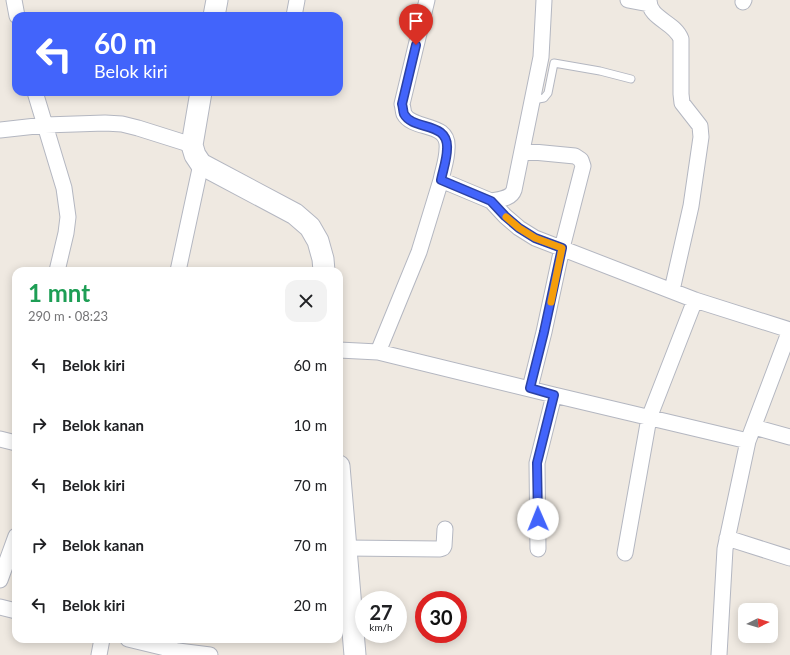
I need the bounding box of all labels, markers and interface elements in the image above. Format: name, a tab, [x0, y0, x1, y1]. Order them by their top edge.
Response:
pin	[399, 4, 433, 45]
icon: arrive	[405, 10, 427, 32]
text: 60 m	[94, 26, 157, 60]
icon: left	[28, 28, 80, 80]
text: Belok kiri	[94, 60, 168, 82]
text: 1 mnt	[28, 278, 90, 307]
button: close	[285, 280, 327, 322]
text: 290 m · 08:23	[28, 308, 108, 324]
icon: left	[28, 354, 50, 376]
text: Belok kiri	[62, 356, 125, 374]
text: 60 m	[293, 356, 327, 374]
icon: right	[28, 414, 50, 436]
text: Belok kanan	[62, 416, 144, 434]
text: 10 m	[293, 416, 327, 434]
icon: left	[28, 474, 50, 496]
text: Belok kiri	[62, 476, 125, 494]
text: 70 m	[293, 476, 327, 494]
position arrow	[517, 498, 559, 540]
icon: right	[28, 534, 50, 556]
text: Belok kanan	[62, 536, 144, 554]
text: 70 m	[293, 536, 327, 554]
speed limit sign: 30	[415, 591, 467, 643]
icon: left	[28, 594, 50, 616]
text: Belok kiri	[62, 596, 125, 614]
text: 20 m	[293, 596, 327, 614]
text: 27	[369, 600, 393, 624]
north arrow	[738, 603, 778, 643]
map controls	[738, 603, 778, 643]
text: km/h	[369, 621, 393, 633]

